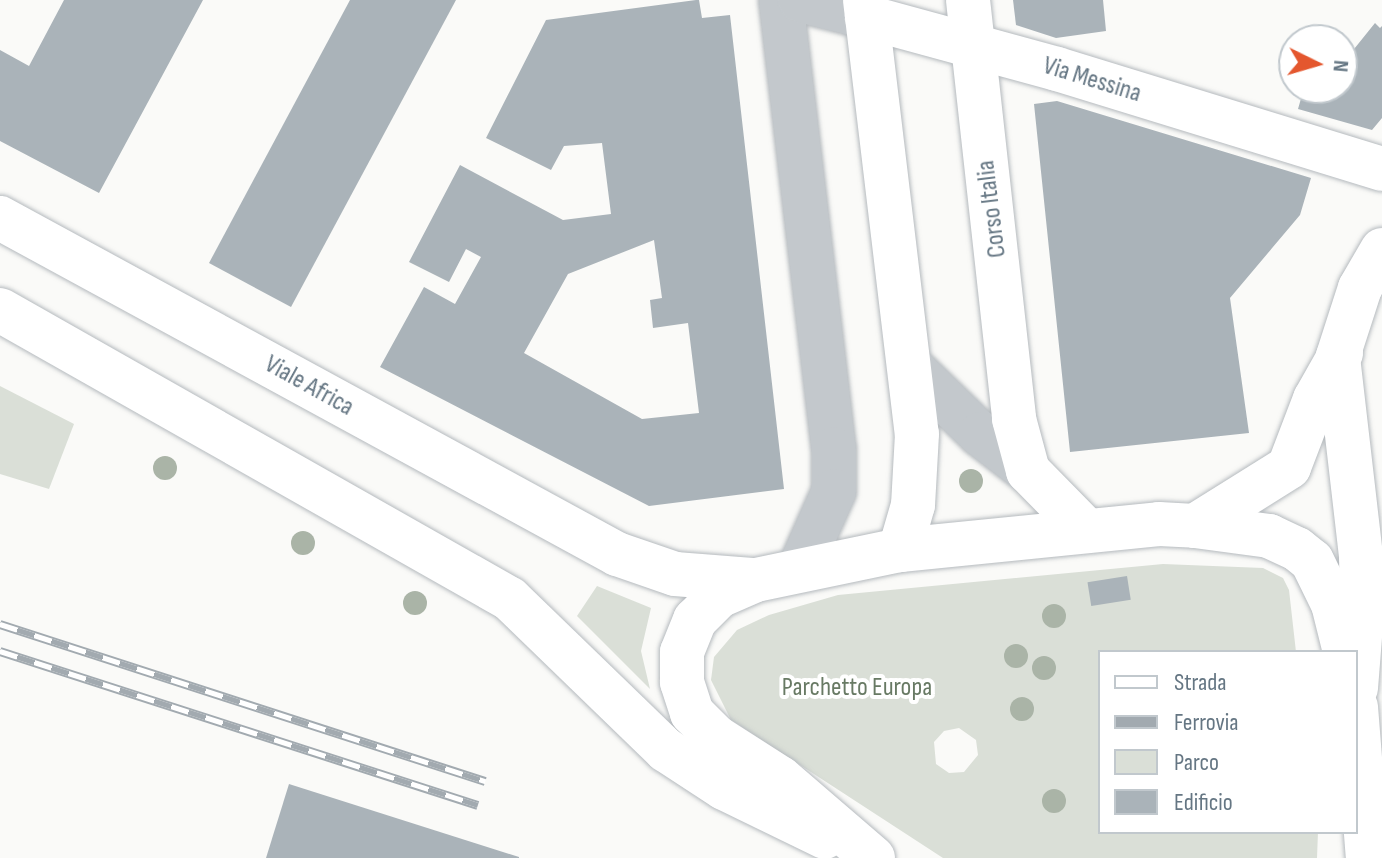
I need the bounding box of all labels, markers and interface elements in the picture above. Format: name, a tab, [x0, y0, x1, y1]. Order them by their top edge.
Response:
north arrow	[1278, 24, 1358, 104]
street label: Via Messina	[1039, 50, 1145, 110]
text: N	[1326, 59, 1354, 73]
street label: Corso Italia	[971, 159, 1013, 259]
street label: Viale Africa	[259, 349, 359, 423]
legend	[1098, 650, 1358, 834]
text: Strada	[1174, 668, 1227, 697]
park label: Parchetto Europa	[782, 672, 932, 704]
text: Ferrovia	[1174, 708, 1239, 737]
text: Parco	[1174, 748, 1219, 777]
text: Edificio	[1174, 788, 1233, 817]

